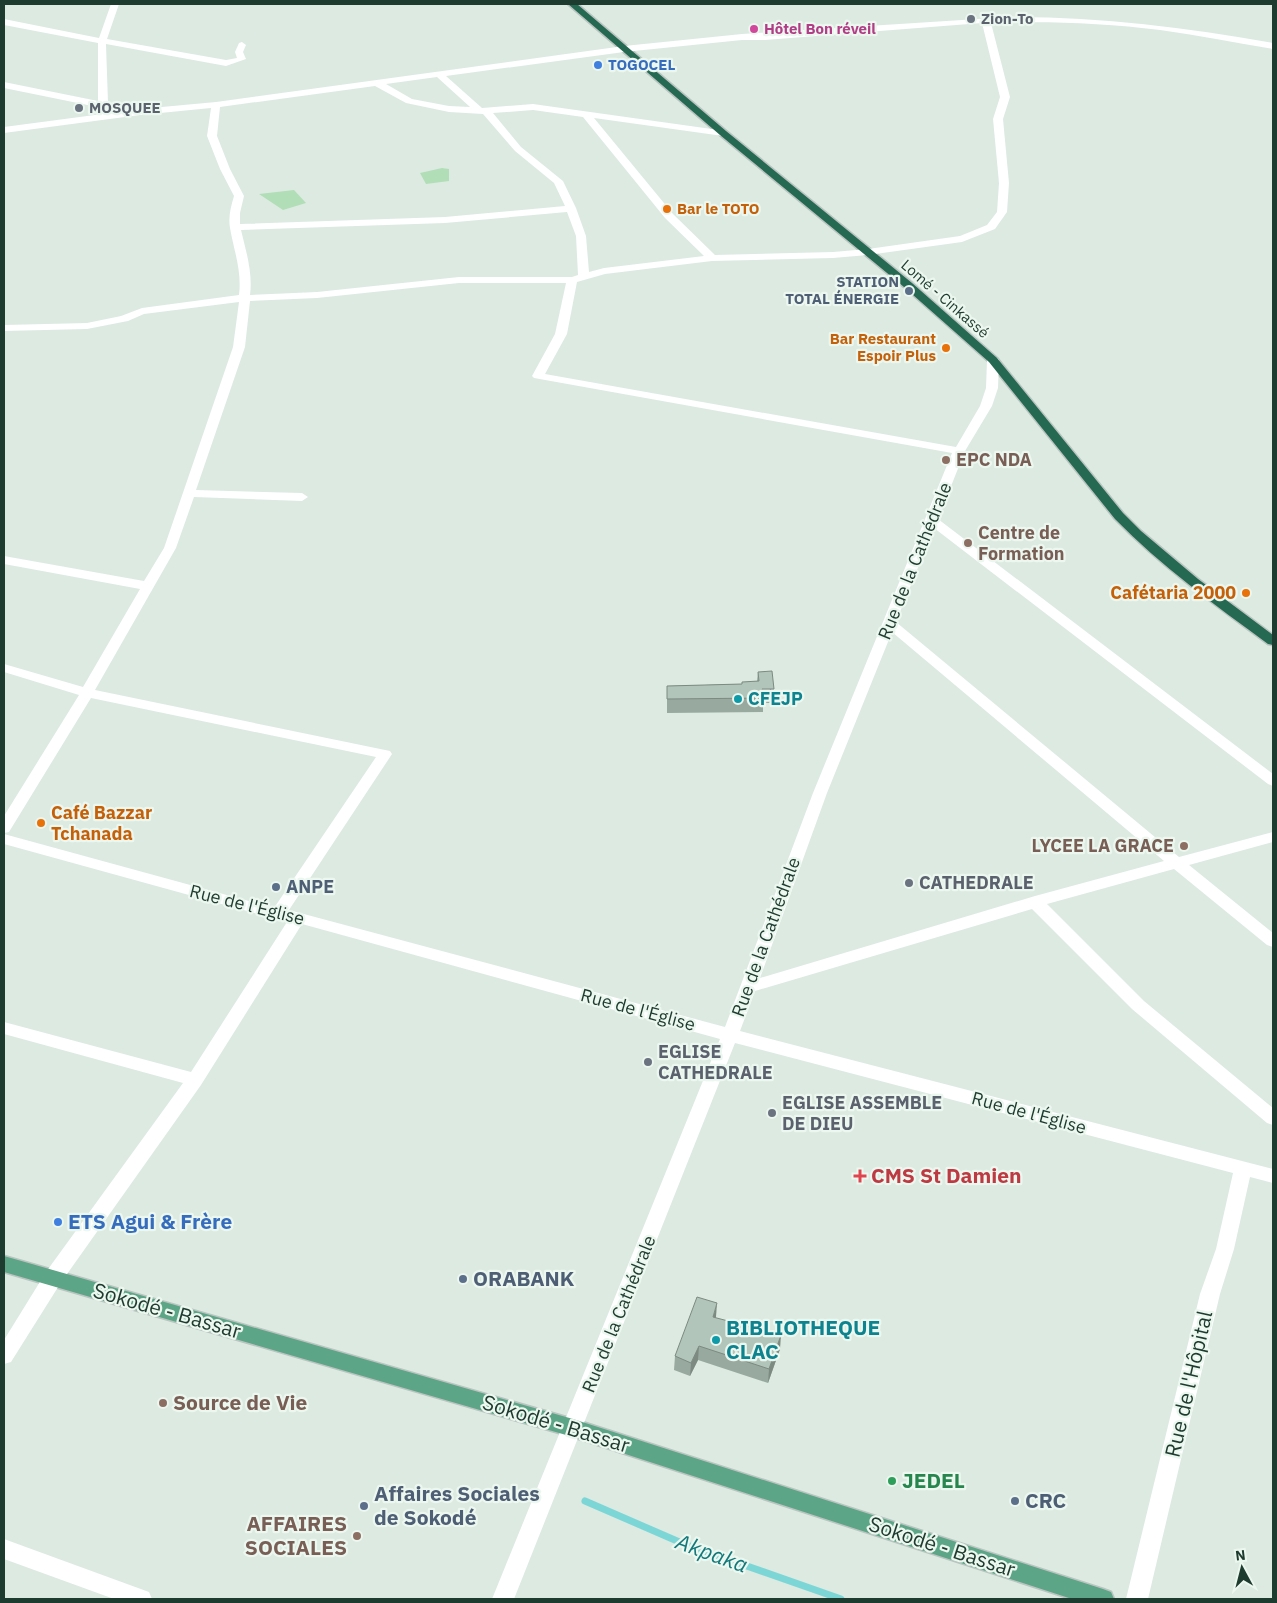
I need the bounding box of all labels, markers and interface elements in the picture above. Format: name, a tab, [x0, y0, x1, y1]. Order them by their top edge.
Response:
place label: Zion-To	[981, 9, 1033, 28]
marker: Zion-To	[965, 13, 977, 25]
place label: Hôtel Bon réveil	[764, 19, 876, 38]
marker: Hôtel Bon réveil	[748, 23, 760, 35]
place label: TOGOCEL	[608, 55, 675, 74]
marker: TOGOCEL	[592, 59, 604, 71]
place label: MOSQUEE	[89, 98, 161, 117]
marker: MOSQUEE	[73, 102, 85, 114]
place label: Bar le TOTO	[677, 199, 759, 218]
marker: Bar le TOTO	[661, 203, 673, 215]
street label: Lomé - Cinkassé	[897, 255, 993, 342]
place label: STATION TOTAL ÉNERGIE	[785, 272, 899, 308]
marker: STATION TOTAL ÉNERGIE	[903, 285, 915, 297]
place label: Bar Restaurant Espoir Plus	[830, 329, 936, 365]
marker: Bar Restaurant Espoir Plus	[940, 342, 952, 354]
place label: EPC NDA	[956, 448, 1032, 471]
marker: EPC NDA	[940, 454, 952, 466]
street label: Rue de la Cathédrale	[872, 479, 957, 643]
place label: Centre de Formation	[978, 521, 1065, 565]
marker: Centre de Formation	[962, 537, 974, 549]
place label: Cafétaria 2000	[1110, 581, 1236, 604]
marker: Cafétaria 2000	[1240, 587, 1252, 599]
place label: CFEJP	[748, 687, 803, 710]
marker: CFEJP	[732, 693, 744, 705]
place label: Café Bazzar Tchanada	[51, 801, 152, 845]
marker: Café Bazzar Tchanada	[35, 817, 47, 829]
place label: LYCEE LA GRACE	[1032, 834, 1174, 857]
marker: LYCEE LA GRACE	[1178, 840, 1190, 852]
street label: Rue de la Cathédrale	[726, 854, 805, 1020]
place label: CATHEDRALE	[919, 871, 1034, 894]
place label: ANPE	[286, 875, 334, 898]
marker: CATHEDRALE	[903, 877, 915, 889]
street label: Rue de l'Église	[187, 879, 307, 930]
marker: ANPE	[270, 881, 282, 893]
street label: Rue de l'Église	[578, 983, 698, 1036]
place label: EGLISE CATHEDRALE	[658, 1040, 773, 1084]
marker: EGLISE CATHEDRALE	[642, 1056, 654, 1068]
street label: Rue de l'Église	[969, 1086, 1089, 1139]
place label: EGLISE ASSEMBLE DE DIEU	[782, 1091, 942, 1135]
marker: EGLISE ASSEMBLE DE DIEU	[766, 1107, 778, 1119]
place label: CMS St Damien	[871, 1161, 1022, 1189]
marker: CMS St Damien	[853, 1169, 867, 1183]
place label: ETS Agui & Frère	[68, 1207, 233, 1235]
marker: ETS Agui & Frère	[52, 1216, 64, 1228]
street label: Rue de la Cathédrale	[576, 1232, 661, 1396]
place label: ORABANK	[473, 1264, 575, 1292]
marker: ORABANK	[457, 1273, 469, 1285]
street label: Sokodé - Bassar	[90, 1276, 245, 1345]
street label: Rue de l'Hôpital	[1158, 1307, 1219, 1460]
place label: BIBLIOTHEQUE CLAC	[726, 1313, 880, 1365]
marker: BIBLIOTHEQUE CLAC	[710, 1334, 722, 1346]
street label: Sokodé - Bassar	[479, 1387, 634, 1459]
place label: Source de Vie	[173, 1388, 308, 1416]
marker: Source de Vie	[157, 1397, 169, 1409]
place label: JEDEL	[902, 1466, 965, 1494]
marker: JEDEL	[886, 1475, 898, 1487]
place label: Affaires Sociales de Sokodé	[374, 1479, 540, 1531]
place label: CRC	[1025, 1486, 1067, 1514]
marker: CRC	[1009, 1495, 1021, 1507]
marker: Affaires Sociales de Sokodé	[358, 1500, 370, 1512]
place label: AFFAIRES SOCIALES	[245, 1509, 347, 1561]
street label: Sokodé - Bassar	[865, 1509, 1019, 1583]
water label: Akpaka	[671, 1526, 752, 1579]
marker: AFFAIRES SOCIALES	[351, 1530, 363, 1542]
north arrow	[1217, 1543, 1267, 1593]
text: N	[1234, 1546, 1247, 1565]

